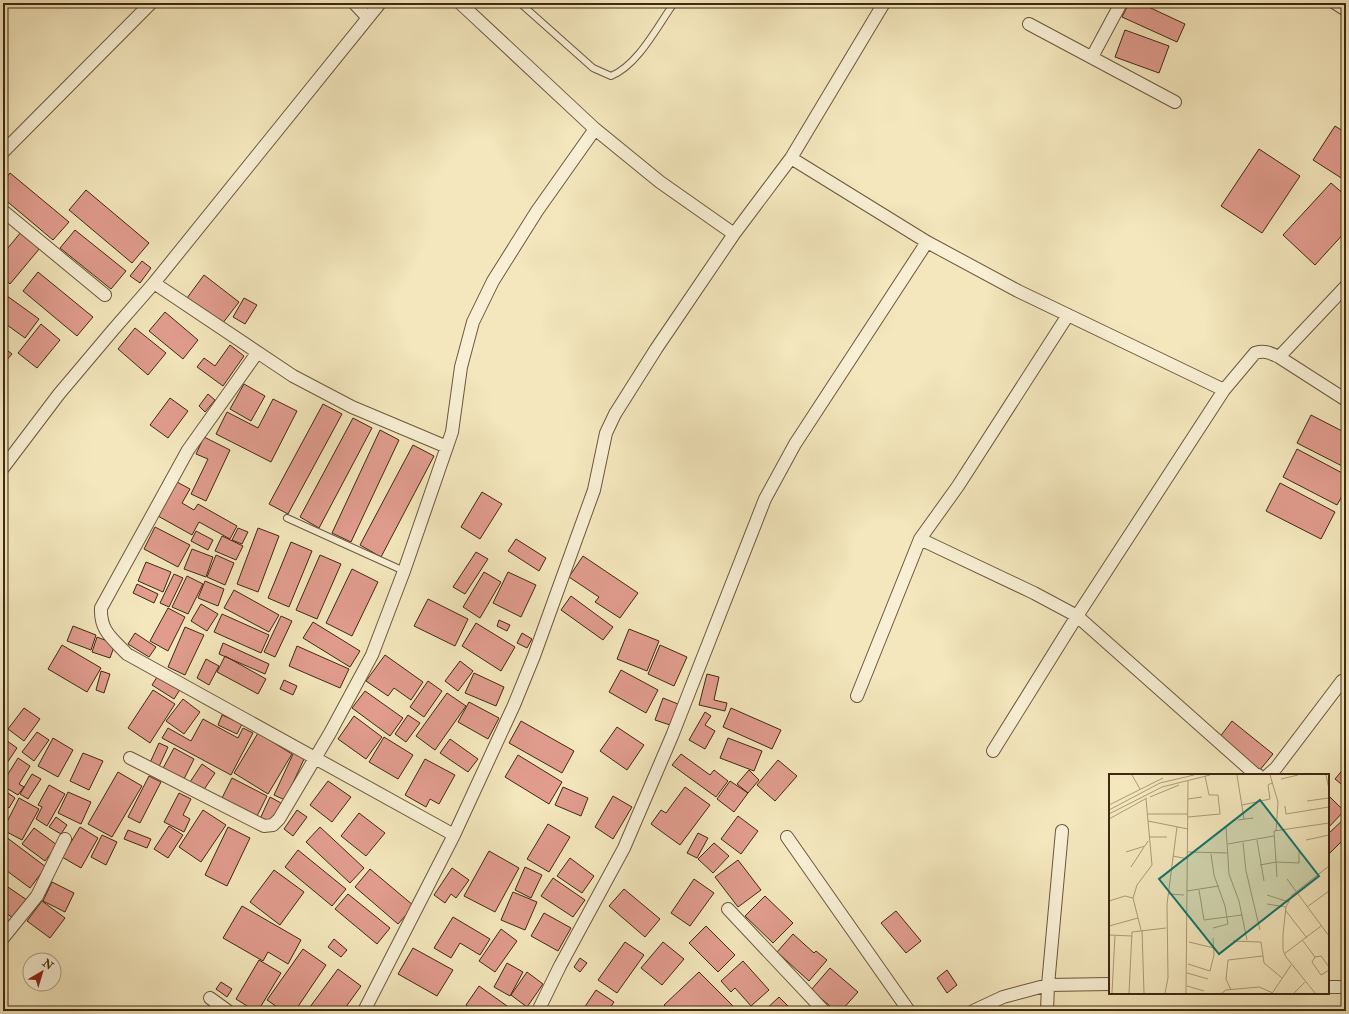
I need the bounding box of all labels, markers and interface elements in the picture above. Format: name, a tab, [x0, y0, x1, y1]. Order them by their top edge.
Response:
inset map	[1109, 774, 1329, 994]
north arrow	[22, 952, 62, 992]
text: N	[39, 956, 57, 973]

